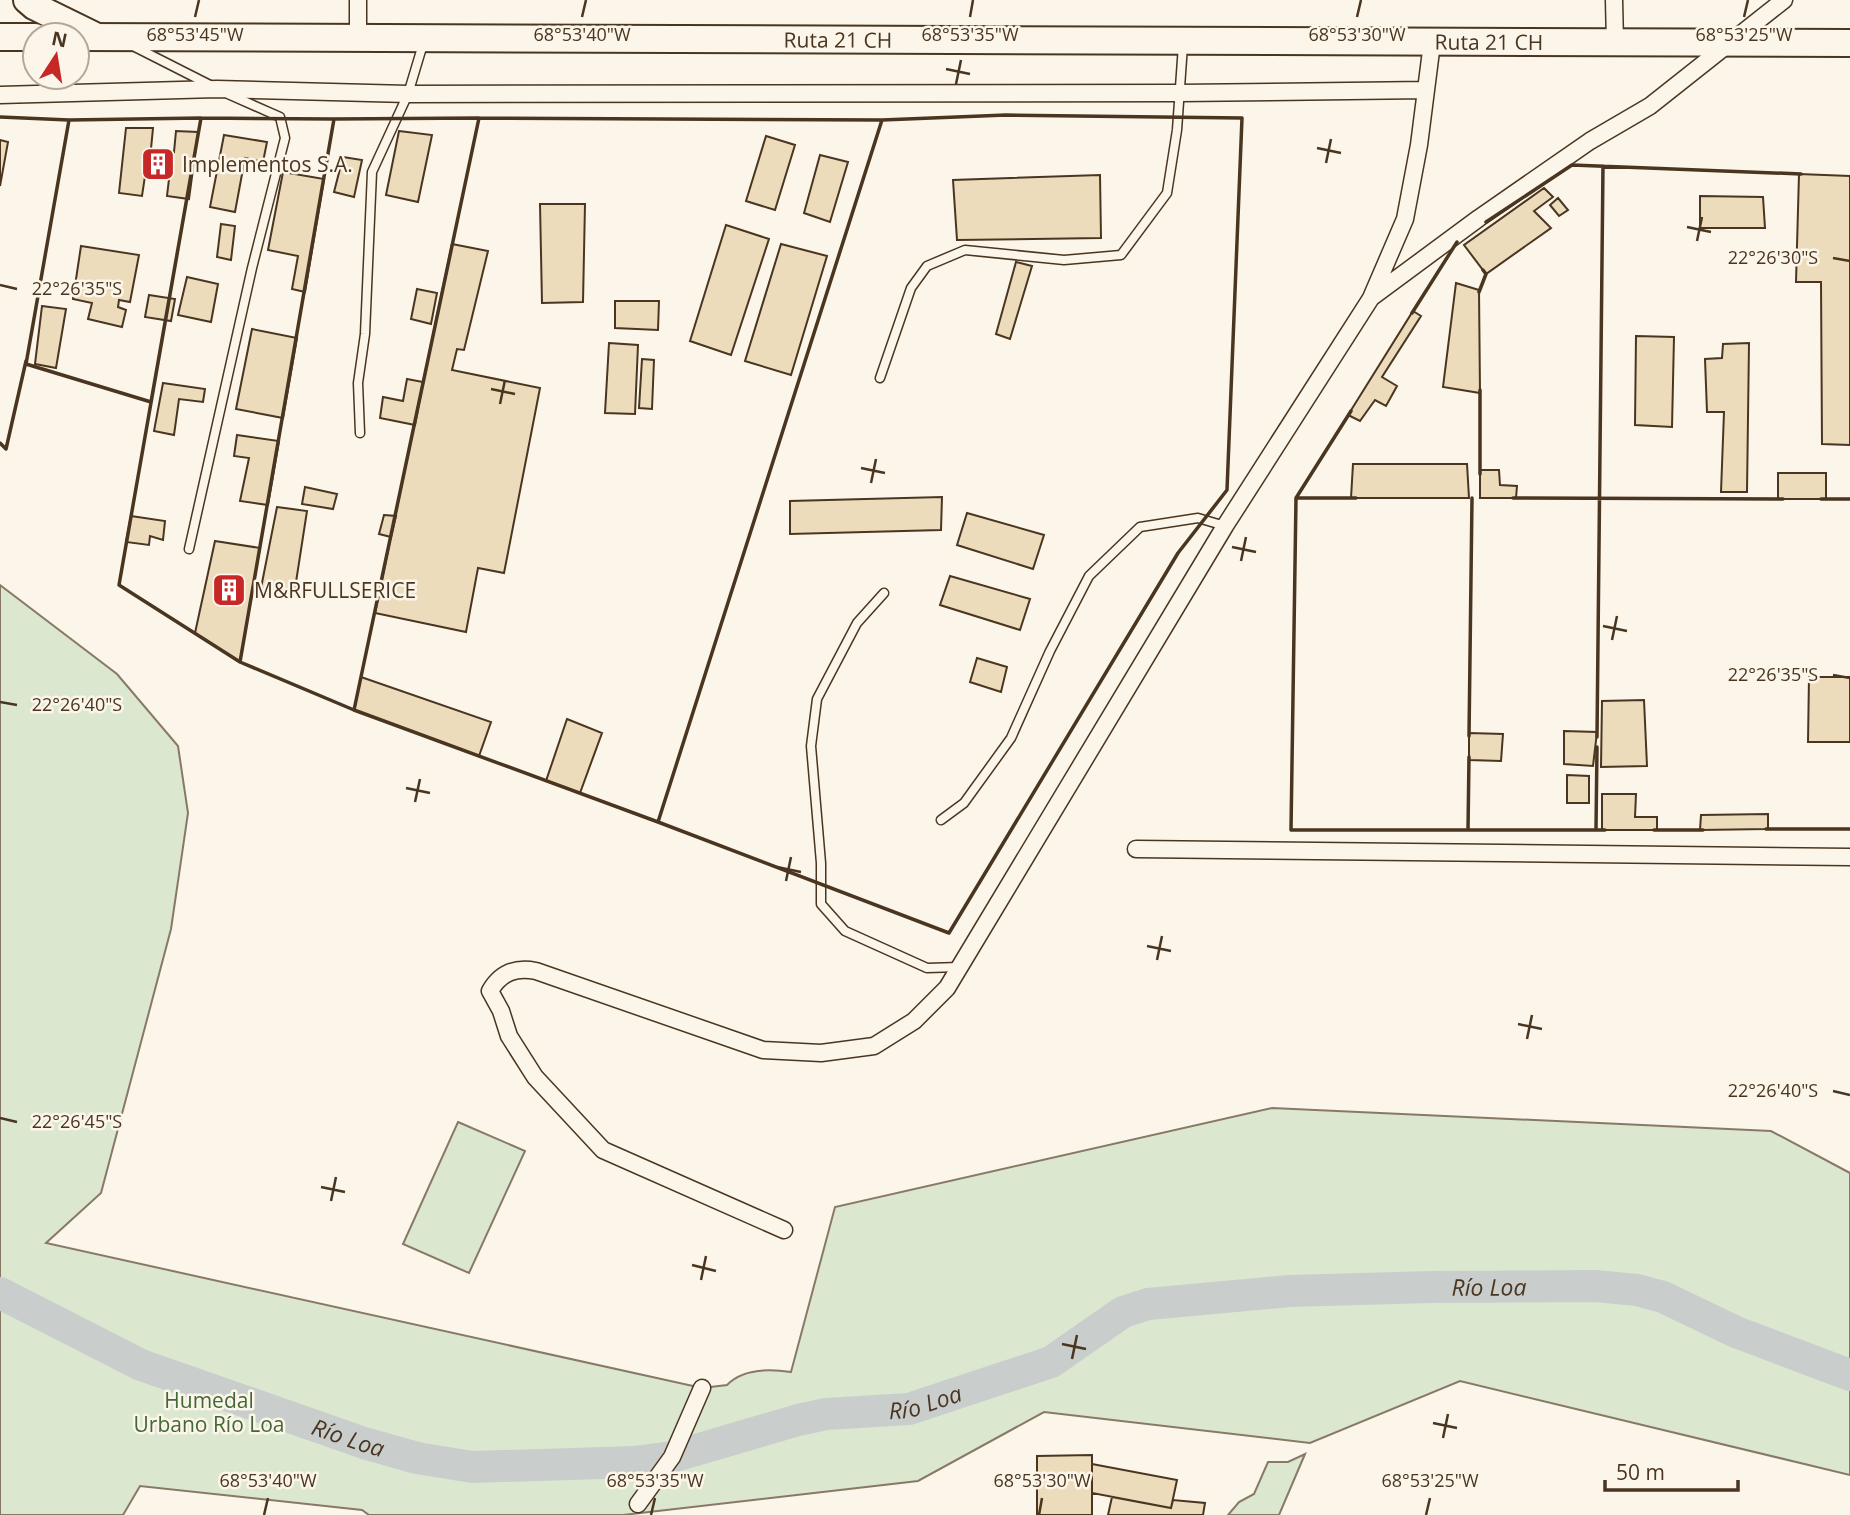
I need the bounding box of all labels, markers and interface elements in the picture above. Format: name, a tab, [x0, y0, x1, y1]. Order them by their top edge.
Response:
north arrow	[21, 21, 91, 91]
text: 68°53'45"W	[146, 22, 244, 46]
text: 68°53'40"W	[533, 22, 631, 46]
text: 68°53'35"W	[921, 22, 1019, 46]
text: 68°53'30"W	[1308, 22, 1406, 46]
text: 68°53'25"W	[1695, 22, 1793, 46]
text: N	[49, 25, 70, 54]
street label: Ruta 21 CH	[784, 25, 892, 54]
street label: Ruta 21 CH	[1435, 28, 1543, 56]
building icon: Implementos S.A.	[139, 145, 177, 183]
place label: Implementos S.A.	[182, 150, 353, 178]
text: 22°26'30"S	[1728, 245, 1818, 269]
text: 22°26'35"S	[32, 276, 122, 300]
building icon: M&RFULLSERICE	[210, 571, 248, 609]
place label: M&RFULLSERICE	[254, 576, 416, 604]
text: 22°26'35"S	[1728, 662, 1818, 686]
text: 22°26'40"S	[32, 692, 122, 716]
text: 22°26'40"S	[1728, 1078, 1818, 1102]
text: 22°26'45"S	[32, 1109, 122, 1133]
water label: Río Loa	[1451, 1270, 1527, 1303]
water label: Río Loa	[888, 1377, 966, 1426]
park label: Humedal Urbano Río Loa	[134, 1386, 285, 1438]
water label: Río Loa	[308, 1410, 388, 1464]
scale bar	[1605, 1448, 1738, 1492]
text: 50 m	[1616, 1458, 1665, 1486]
text: 68°53'40"W	[219, 1468, 317, 1492]
text: 68°53'35"W	[606, 1468, 704, 1492]
text: 68°53'30"W	[993, 1468, 1091, 1492]
text: 68°53'25"W	[1381, 1468, 1479, 1492]

